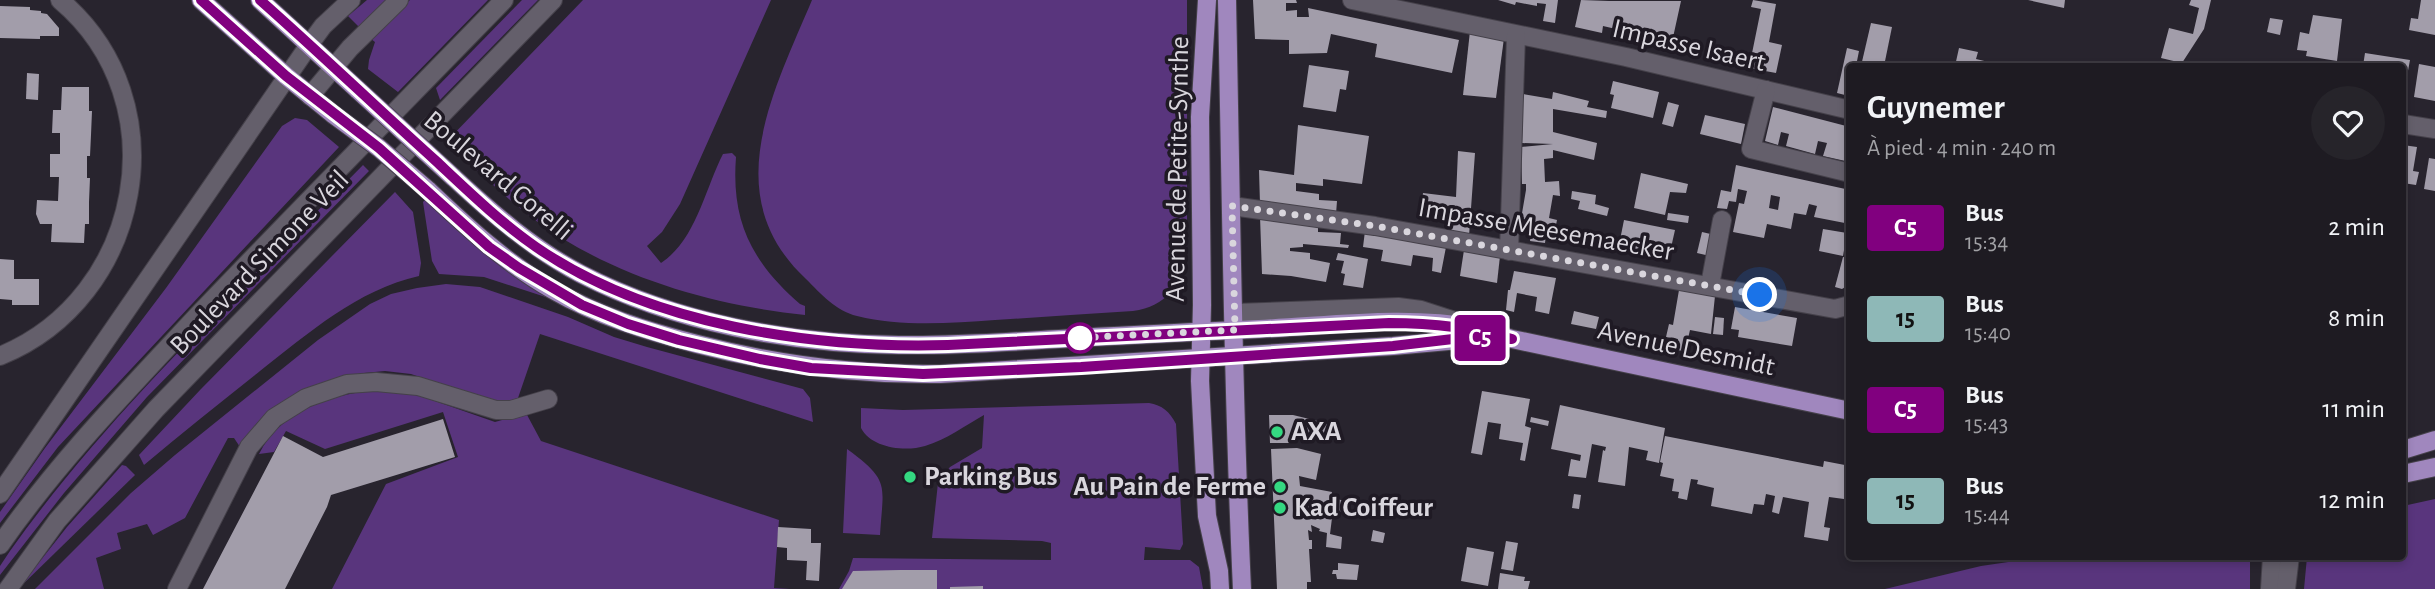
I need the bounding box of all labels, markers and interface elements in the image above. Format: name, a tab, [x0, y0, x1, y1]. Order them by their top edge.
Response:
street label: Impasse Isaert	[1610, 15, 1768, 77]
street label: Avenue de Petite-Synthe	[1162, 36, 1194, 302]
button: heart	[2311, 86, 2385, 160]
text: Guynemer	[1867, 92, 2005, 125]
street label: Boulevard Corelli	[418, 106, 578, 246]
text: À pied · 4 min · 240 m	[1867, 137, 2056, 160]
street label: Boulevard Simone Veil	[165, 166, 355, 360]
street label: Impasse Meesemaecker	[1416, 194, 1676, 266]
text: Bus	[1965, 200, 2004, 226]
text: 2 min	[2328, 214, 2385, 240]
text: C5	[1894, 216, 1917, 240]
text: 15:34	[1965, 231, 2008, 254]
your location	[1742, 277, 1777, 312]
text: Bus	[1965, 291, 2004, 317]
text: 8 min	[2328, 305, 2385, 331]
text: 15	[1896, 307, 1915, 331]
line badge: C5	[1448, 315, 1512, 361]
street label: Avenue Desmidt	[1595, 317, 1777, 381]
text: 15:40	[1965, 322, 2011, 345]
unlabelled marker	[1065, 323, 1095, 353]
text: C5	[1469, 326, 1491, 350]
text: Bus	[1965, 382, 2004, 408]
text: 11 min	[2322, 396, 2385, 422]
text: C5	[1894, 398, 1917, 422]
text: 15:43	[1965, 413, 2008, 436]
place label: AXA	[1291, 418, 1342, 446]
marker: AXA	[1269, 424, 1285, 440]
place label: Parking Bus	[924, 463, 1057, 491]
marker: Parking Bus	[902, 469, 918, 485]
place label: Au Pain de Ferme	[1073, 473, 1266, 501]
text: Bus	[1965, 473, 2004, 499]
marker: Au Pain de Ferme	[1272, 479, 1288, 495]
text: 12 min	[2319, 487, 2385, 513]
text: 15	[1896, 489, 1915, 513]
place label: Kad Coiffeur	[1294, 494, 1433, 522]
marker: Kad Coiffeur	[1272, 500, 1288, 516]
text: 15:44	[1965, 504, 2010, 527]

